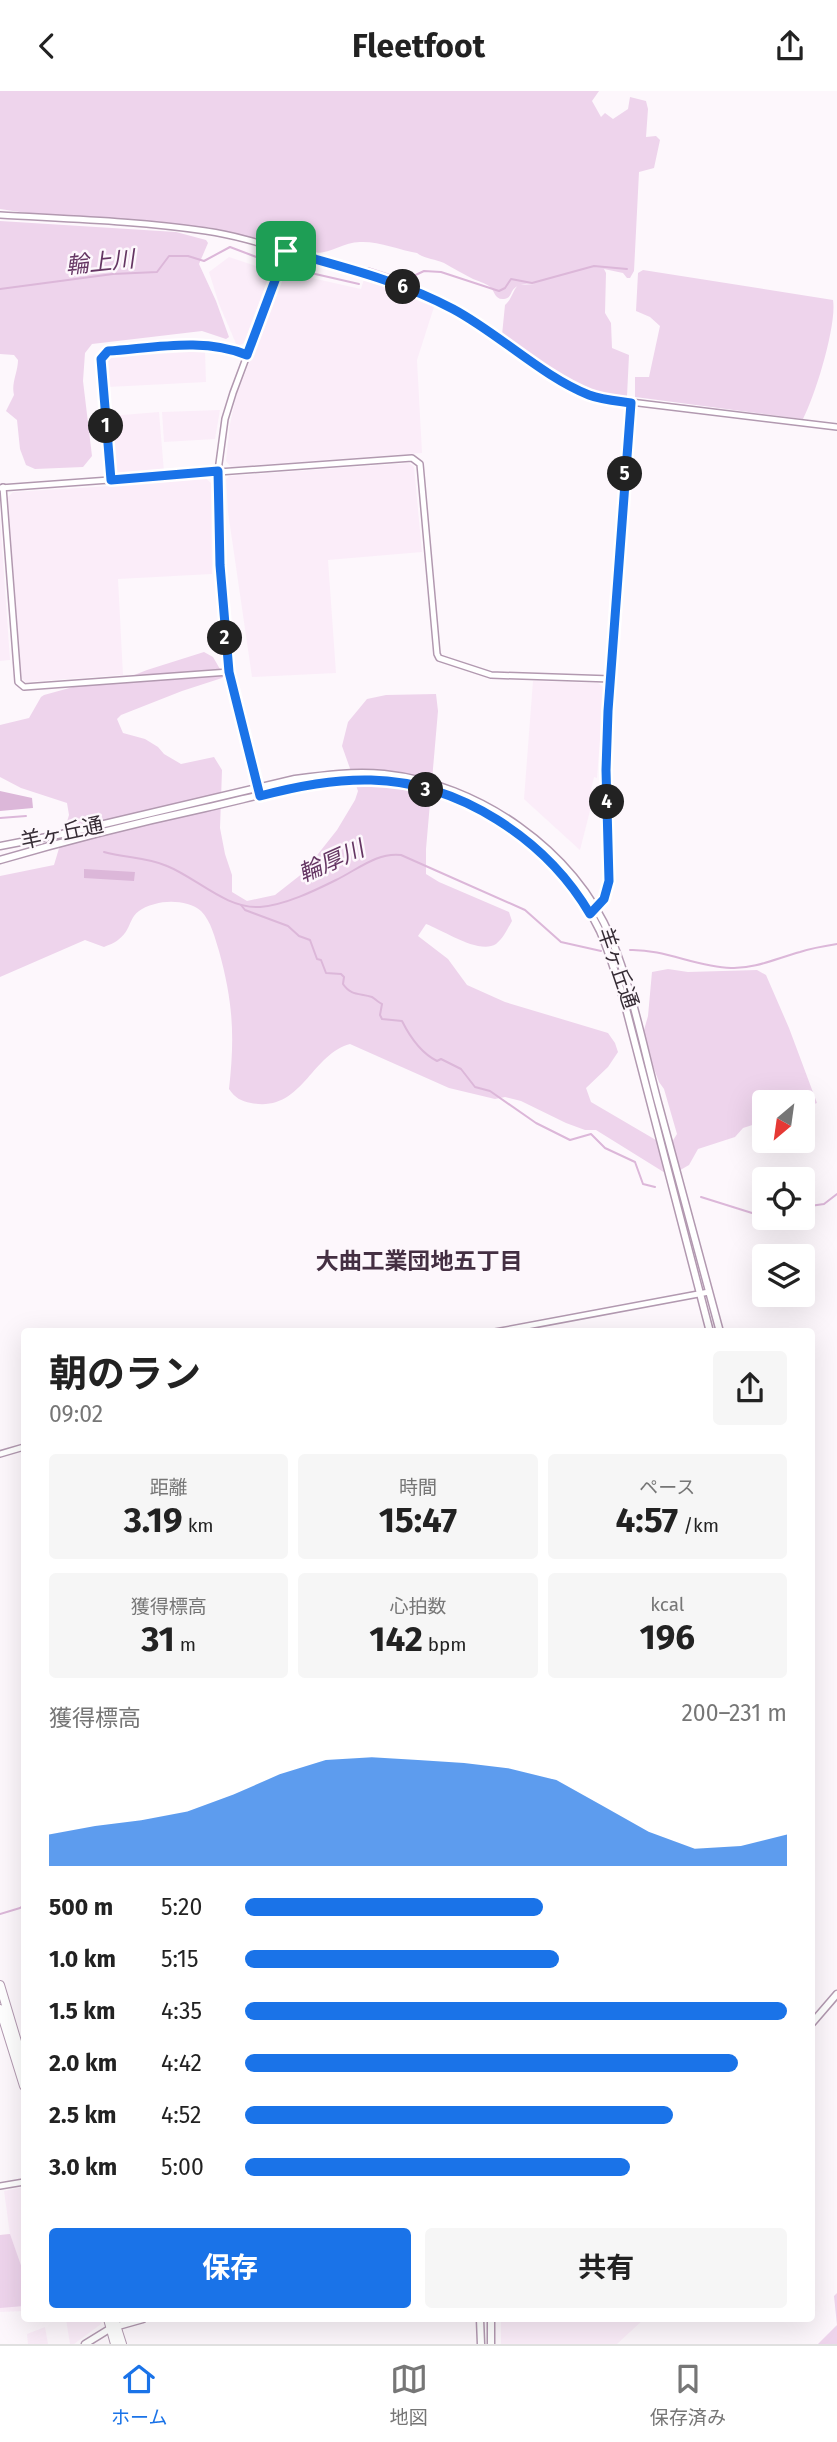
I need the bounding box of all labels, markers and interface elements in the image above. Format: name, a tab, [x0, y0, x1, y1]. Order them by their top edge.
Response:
icon: back	[28, 27, 66, 65]
text: Fleetfoot	[352, 27, 485, 65]
icon: share	[771, 27, 809, 65]
pin	[256, 221, 316, 281]
icon: arrive	[267, 232, 305, 270]
water label: 輪上川	[64, 244, 139, 280]
pin: 6	[386, 269, 420, 305]
text: 6	[397, 275, 408, 298]
pin: 1	[88, 409, 124, 443]
text: 1	[101, 414, 110, 437]
pin: 5	[608, 457, 642, 491]
text: 5	[619, 462, 630, 485]
pin: 2	[208, 621, 243, 655]
text: 2	[220, 626, 229, 649]
pin: 3	[408, 773, 444, 807]
text: 3	[421, 778, 430, 801]
pin: 4	[590, 785, 624, 819]
text: 4	[601, 790, 612, 813]
street label: 羊ヶ丘通	[18, 812, 106, 854]
water label: 輪厚川	[294, 833, 371, 888]
street label: 羊ヶ丘通	[592, 924, 644, 1012]
north arrow	[752, 1090, 816, 1153]
map controls	[752, 1090, 815, 1307]
button: locate	[752, 1167, 815, 1230]
button: layers	[752, 1244, 815, 1307]
district label: 大曲工業団地五丁目	[316, 1247, 523, 1275]
text: 朝のラン	[49, 1351, 201, 1397]
button: share	[713, 1351, 787, 1425]
text: 09:02	[49, 1400, 103, 1428]
text: 距離	[150, 1476, 188, 1499]
text: 時間	[399, 1476, 437, 1499]
text: ペース	[639, 1476, 695, 1499]
text: 3.19	[124, 1499, 183, 1541]
text: 15:47	[379, 1499, 457, 1541]
text: 4:57	[616, 1499, 678, 1541]
text: km	[183, 1514, 214, 1537]
text: /km	[678, 1514, 719, 1537]
text: kcal	[650, 1593, 684, 1616]
text: 獲得標高	[131, 1595, 207, 1618]
text: 心拍数	[389, 1595, 447, 1618]
text: 196	[640, 1616, 695, 1658]
text: 31	[141, 1618, 175, 1660]
text: 142	[369, 1618, 423, 1660]
text: m	[175, 1633, 196, 1656]
text: bpm	[423, 1633, 467, 1656]
text: 200–231 m	[681, 1699, 787, 1727]
text: 獲得標高	[49, 1704, 141, 1732]
text: 500 m	[49, 1893, 113, 1921]
text: 5:20	[161, 1893, 202, 1921]
text: 1.0 km	[49, 1945, 116, 1973]
text: 5:15	[161, 1945, 199, 1973]
text: 1.5 km	[49, 1997, 115, 2025]
text: 4:35	[161, 1997, 202, 2025]
text: 2.0 km	[49, 2049, 117, 2077]
text: 4:42	[161, 2049, 202, 2077]
text: 2.5 km	[49, 2101, 117, 2129]
text: 4:52	[161, 2101, 201, 2129]
text: 3.0 km	[49, 2153, 117, 2181]
text: 5:00	[161, 2153, 204, 2181]
button: 保存	[49, 2228, 411, 2308]
button: 共有	[425, 2228, 787, 2308]
tab: ホーム	[111, 2360, 168, 2429]
tab: 地図	[390, 2360, 428, 2429]
tab: 保存済み	[650, 2360, 726, 2429]

